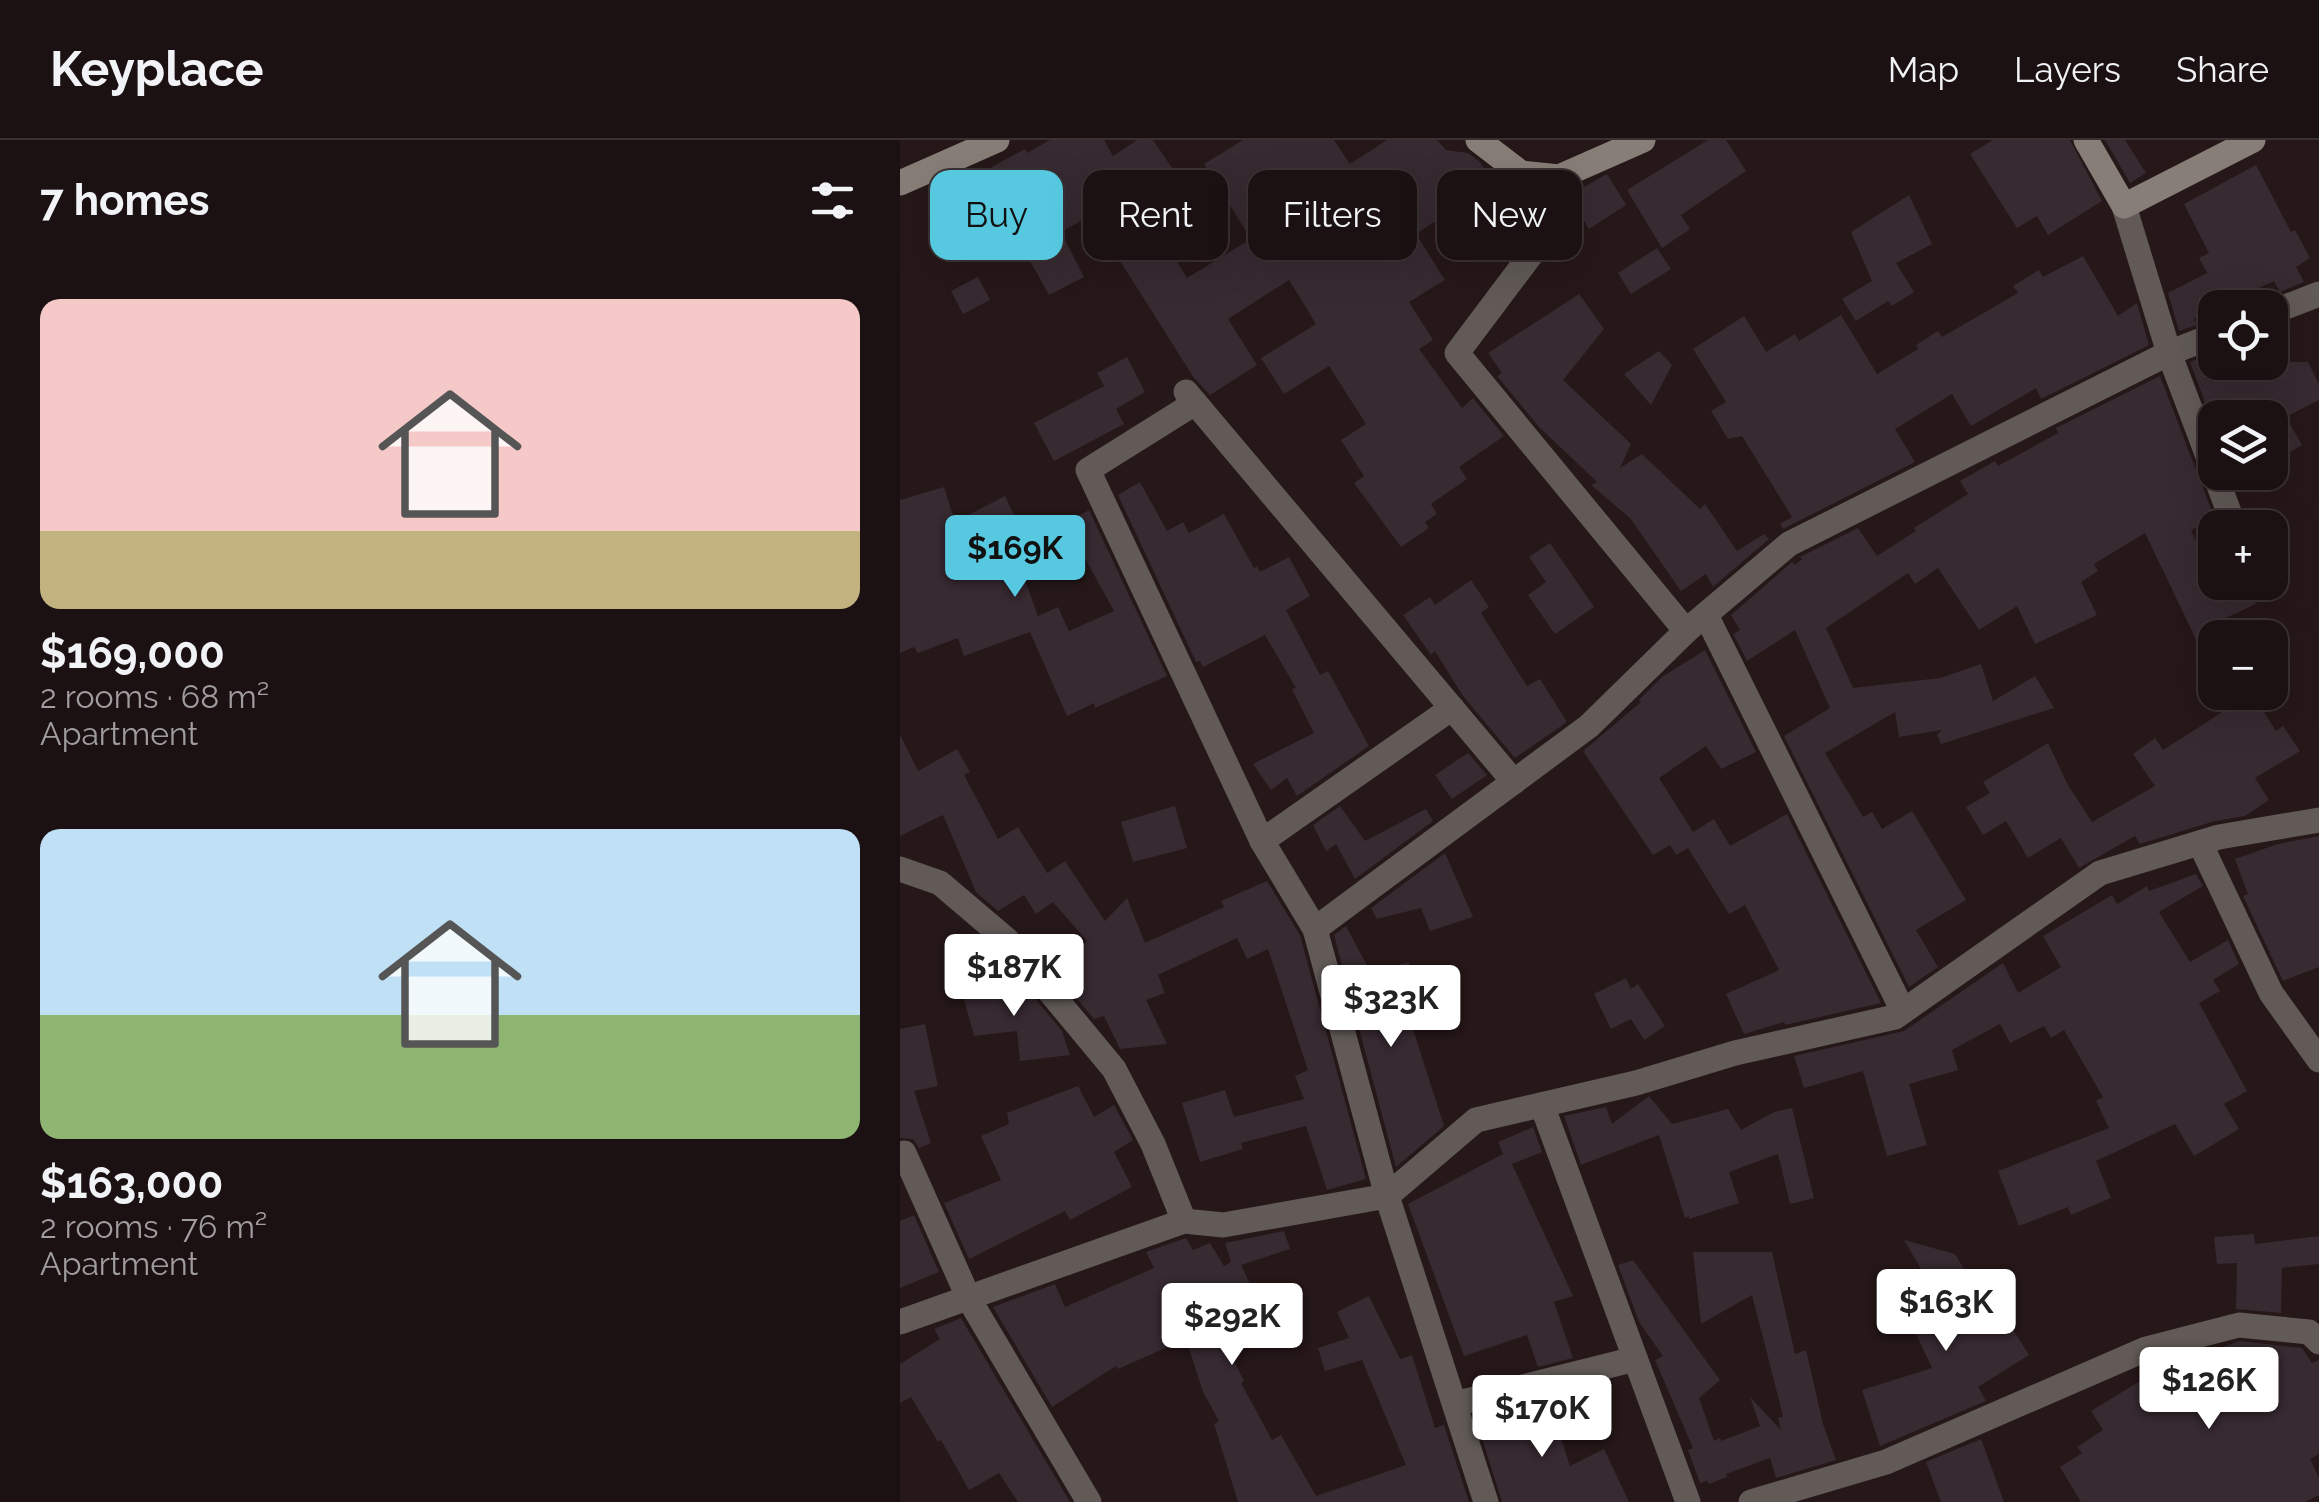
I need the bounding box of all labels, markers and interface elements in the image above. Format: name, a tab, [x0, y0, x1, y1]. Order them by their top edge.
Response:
text: Keyplace	[50, 41, 264, 97]
text: Map	[1888, 49, 1959, 90]
text: Layers	[2014, 49, 2121, 90]
text: Share	[2176, 49, 2269, 90]
chip: Buy	[930, 170, 1063, 260]
chip: Rent	[1083, 170, 1228, 260]
chip: Filters	[1248, 170, 1417, 260]
chip: New	[1437, 170, 1582, 260]
icon: filters	[805, 173, 860, 228]
text: 7 homes	[40, 176, 209, 225]
map controls	[2198, 290, 2288, 710]
button: locate	[2198, 290, 2288, 380]
icon: home	[360, 364, 540, 544]
button: layers	[2198, 400, 2288, 490]
button: +	[2198, 510, 2288, 600]
pin: $169K	[945, 515, 1085, 600]
text: $169K	[967, 529, 1063, 566]
button: −	[2198, 620, 2288, 710]
text: $169,000	[40, 629, 225, 678]
text: 2 rooms · 68 m²	[40, 678, 269, 715]
text: Apartment	[40, 715, 198, 752]
icon: home	[360, 894, 540, 1074]
pin: $187K	[944, 934, 1084, 1019]
text: $187K	[967, 948, 1061, 985]
pin: $323K	[1321, 965, 1461, 1050]
text: $323K	[1343, 979, 1439, 1016]
text: $163,000	[40, 1159, 223, 1208]
text: 2 rooms · 76 m²	[40, 1208, 267, 1245]
text: Apartment	[40, 1245, 198, 1282]
pin: $163K	[1876, 1269, 2016, 1354]
pin: $292K	[1162, 1283, 1302, 1368]
text: $163K	[1899, 1283, 1993, 1320]
text: $292K	[1184, 1297, 1280, 1334]
pin: $126K	[2139, 1347, 2279, 1432]
text: $126K	[2162, 1361, 2256, 1398]
pin: $170K	[1472, 1375, 1612, 1460]
text: $170K	[1494, 1389, 1590, 1426]

